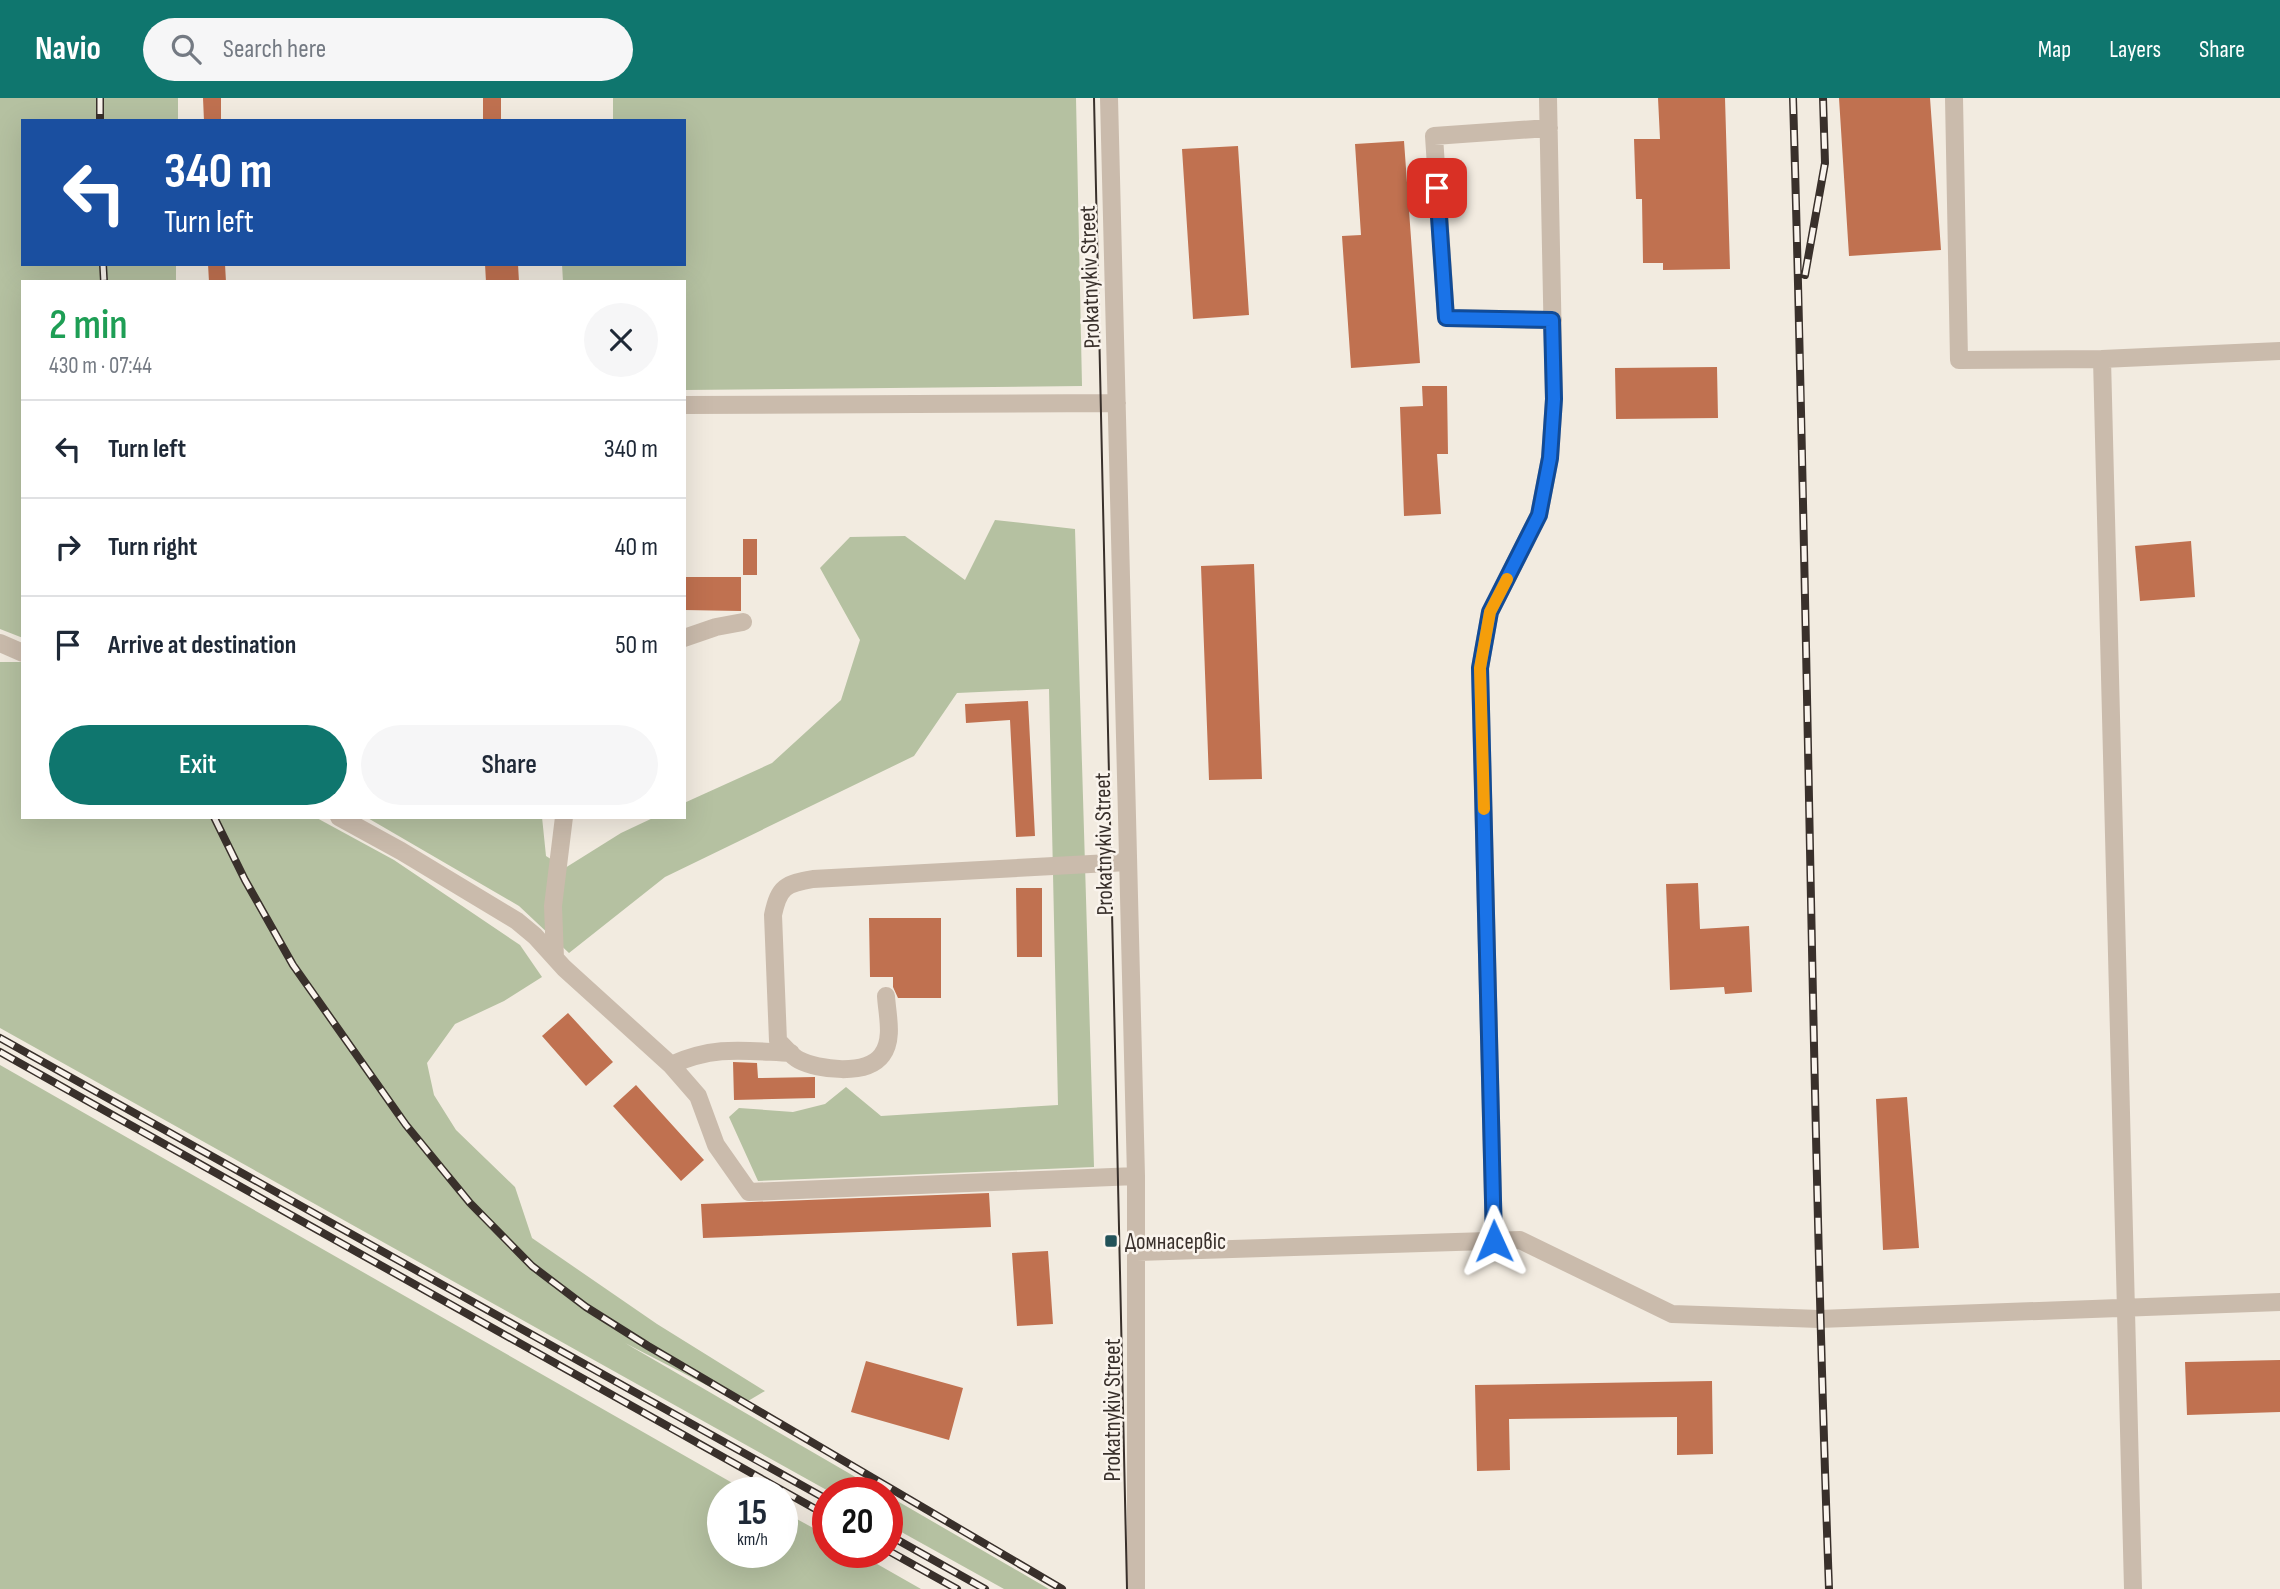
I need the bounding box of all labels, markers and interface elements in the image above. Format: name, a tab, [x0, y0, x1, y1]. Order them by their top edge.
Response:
search box	[143, 18, 633, 81]
text: Navio	[35, 29, 101, 69]
icon: search	[167, 30, 205, 68]
text: Search here	[223, 34, 326, 65]
text: Map	[2038, 35, 2071, 64]
text: Layers	[2109, 35, 2161, 64]
text: Share	[2199, 35, 2245, 64]
text: 340 m	[164, 143, 272, 202]
icon: left	[49, 147, 140, 238]
pin	[1407, 158, 1467, 218]
icon: arrive	[1418, 169, 1456, 207]
text: Turn left	[164, 203, 254, 242]
street label: Prokatnykiv Street	[1074, 205, 1106, 349]
text: 2 min	[49, 300, 128, 351]
button: close	[584, 303, 658, 377]
text: 430 m · 07:44	[49, 352, 152, 380]
icon: left	[49, 430, 87, 468]
text: Turn left	[108, 434, 186, 465]
text: 340 m	[604, 434, 658, 465]
icon: right	[49, 528, 87, 566]
text: Turn right	[108, 532, 197, 563]
text: 40 m	[615, 532, 658, 563]
icon: arrive	[49, 626, 87, 664]
text: Arrive at destination	[108, 630, 296, 661]
text: 50 m	[615, 630, 658, 661]
button: Exit	[49, 725, 347, 805]
button: Share	[361, 725, 658, 805]
street label: Prokatnykiv Street	[1089, 772, 1119, 916]
position arrow	[1457, 1204, 1531, 1278]
place label: Домнасервіс	[1125, 1228, 1226, 1256]
marker: Домнасервіс	[1103, 1233, 1119, 1249]
street label: Prokatnykiv Street	[1099, 1339, 1127, 1481]
speed limit sign: 20	[812, 1477, 903, 1568]
text: 15	[738, 1492, 767, 1535]
text: km/h	[737, 1529, 768, 1550]

